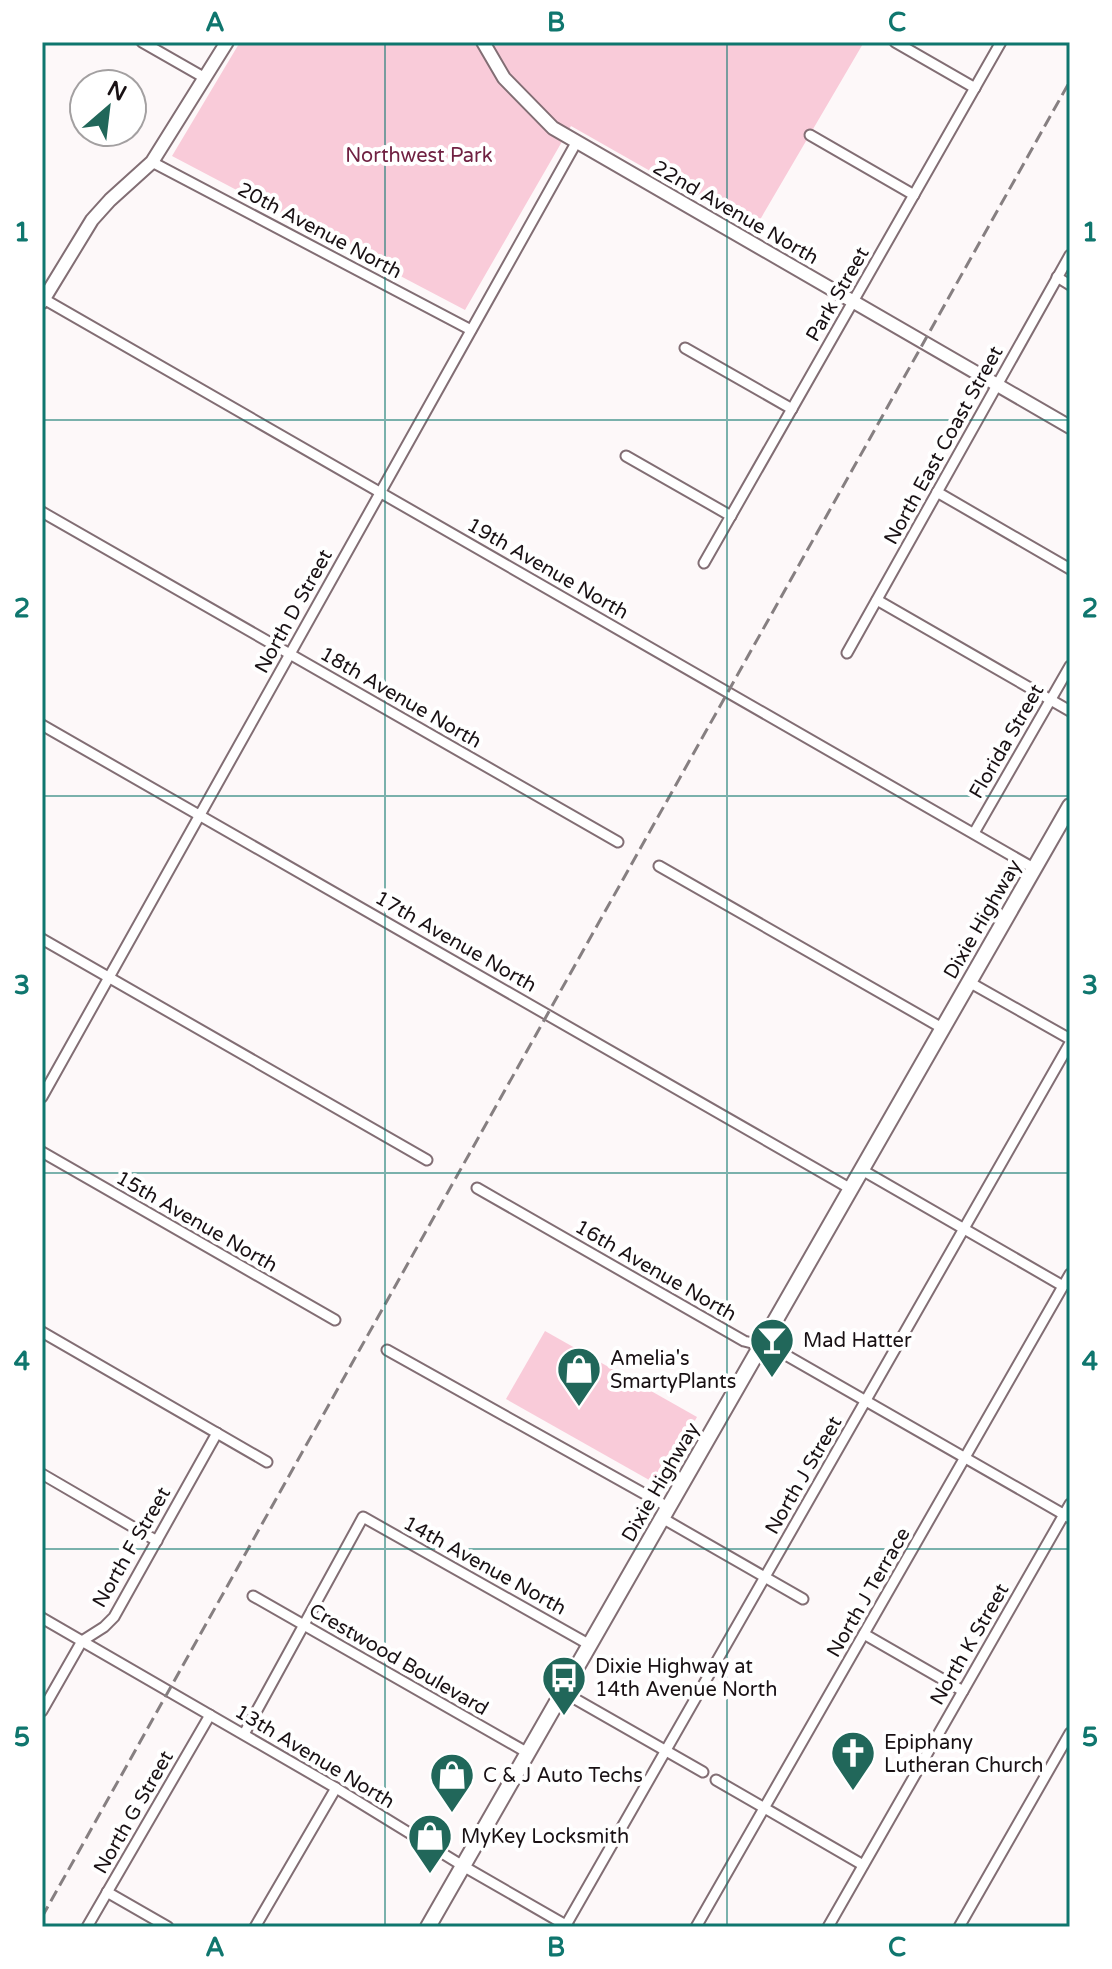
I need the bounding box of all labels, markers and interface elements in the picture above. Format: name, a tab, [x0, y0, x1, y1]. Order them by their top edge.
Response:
text: A	[205, 7, 225, 38]
text: B	[547, 7, 565, 38]
text: C	[888, 7, 906, 38]
north arrow	[68, 68, 148, 148]
text: N	[103, 76, 131, 107]
park label: Northwest Park	[345, 144, 493, 168]
street label: 22nd Avenue North	[648, 156, 823, 270]
street label: 20th Avenue North	[233, 177, 406, 284]
text: 1	[14, 217, 30, 248]
text: 1	[1082, 217, 1098, 248]
street label: Park Street	[801, 243, 875, 346]
street label: North East Coast Street	[879, 342, 1009, 549]
street label: 19th Avenue North	[463, 513, 632, 625]
street label: North D Street	[250, 545, 338, 678]
text: 2	[14, 593, 30, 624]
text: 2	[1082, 593, 1098, 624]
street label: 18th Avenue North	[316, 642, 485, 754]
street label: Florida Street	[964, 680, 1049, 803]
street label: Dixie Highway	[939, 855, 1027, 984]
street label: 17th Avenue North	[371, 886, 540, 998]
text: 3	[14, 970, 30, 1001]
text: 3	[1082, 970, 1098, 1001]
street label: 15th Avenue North	[112, 1166, 281, 1278]
street label: 16th Avenue North	[571, 1215, 740, 1327]
bar icon: Mad Hatter	[748, 1316, 796, 1379]
place label: Mad Hatter	[803, 1329, 912, 1353]
shop icon: Amelia's SmartyPlants	[555, 1345, 603, 1408]
text: 4	[14, 1346, 30, 1377]
text: 4	[1082, 1346, 1098, 1377]
place label: Amelia's SmartyPlants	[610, 1347, 736, 1394]
street label: North J Street	[760, 1412, 848, 1539]
street label: Dixie Highway	[617, 1418, 705, 1547]
street label: North F Street	[88, 1483, 176, 1612]
street label: 14th Avenue North	[399, 1511, 570, 1621]
street label: North J Terrace	[822, 1523, 916, 1662]
street label: North K Street	[925, 1579, 1015, 1710]
street label: Crestwood Boulevard	[304, 1599, 493, 1721]
bus stop icon: Dixie Highway at 14th Avenue North	[540, 1654, 588, 1717]
place label: Dixie Highway at 14th Avenue North	[595, 1655, 777, 1702]
street label: 13th Avenue North	[230, 1700, 399, 1814]
text: 5	[14, 1722, 30, 1753]
text: 5	[1082, 1722, 1098, 1753]
church icon: Epiphany Lutheran Church	[829, 1729, 877, 1792]
place label: Epiphany Lutheran Church	[884, 1731, 1044, 1778]
street label: North G Street	[89, 1746, 179, 1878]
shop icon: C & J Auto Techs	[428, 1751, 476, 1814]
place label: C & J Auto Techs	[483, 1764, 643, 1788]
shop icon: MyKey Locksmith	[406, 1812, 454, 1875]
place label: MyKey Locksmith	[461, 1825, 629, 1849]
text: A	[205, 1932, 225, 1963]
text: B	[547, 1932, 565, 1963]
text: C	[888, 1932, 906, 1963]

